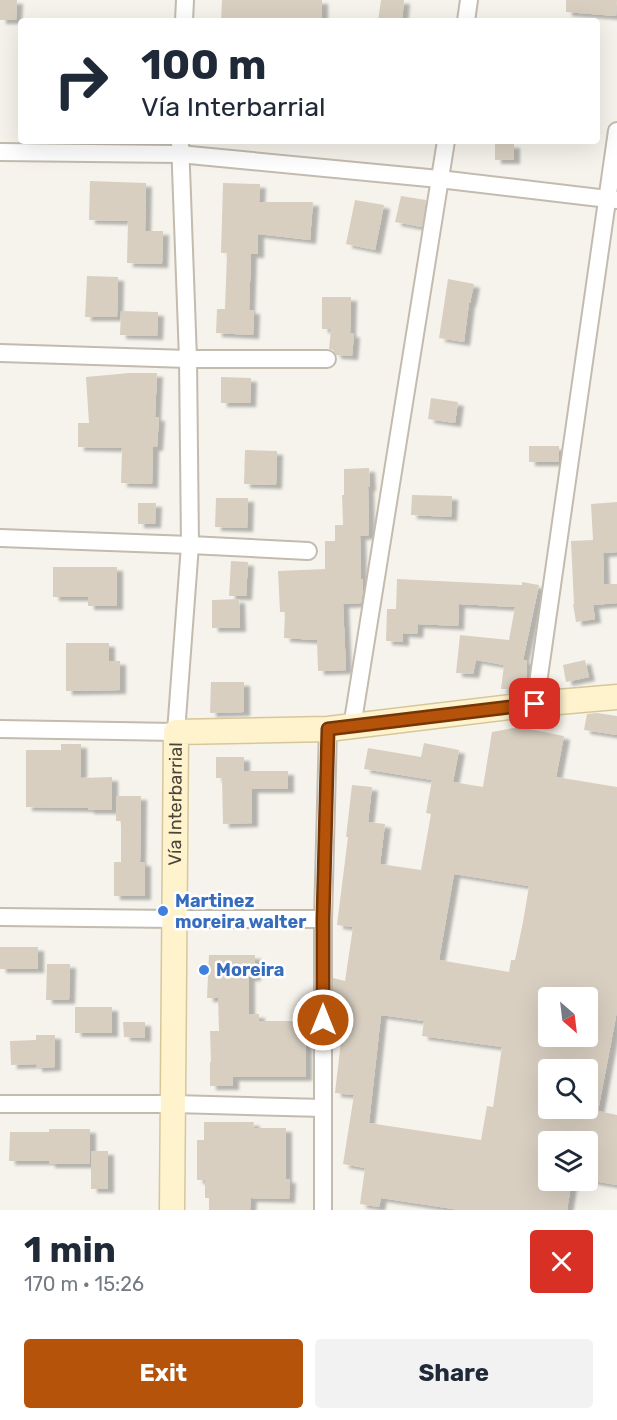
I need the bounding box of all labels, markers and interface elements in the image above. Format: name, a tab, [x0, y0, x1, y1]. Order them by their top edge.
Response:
text: 100 m	[141, 40, 266, 90]
icon: right	[42, 42, 120, 120]
text: Vía Interbarrial	[141, 91, 326, 123]
pin	[509, 678, 560, 729]
icon: arrive	[518, 687, 551, 720]
street label: Vía Interbarrial	[164, 742, 187, 866]
place label: Martinez moreira walter	[175, 890, 306, 933]
marker: Martinez moreira walter	[156, 904, 170, 918]
place label: Moreira	[216, 959, 284, 981]
marker: Moreira	[197, 963, 211, 977]
north arrow	[538, 987, 598, 1047]
map controls	[538, 987, 598, 1191]
position arrow	[291, 988, 355, 1052]
button: search	[538, 1059, 598, 1119]
button: layers	[538, 1131, 598, 1191]
text: 1 min	[24, 1228, 116, 1271]
button: close	[530, 1230, 593, 1293]
text: 170 m · 15:26	[24, 1272, 144, 1296]
button: Exit	[24, 1339, 303, 1408]
button: Share	[315, 1339, 593, 1408]

